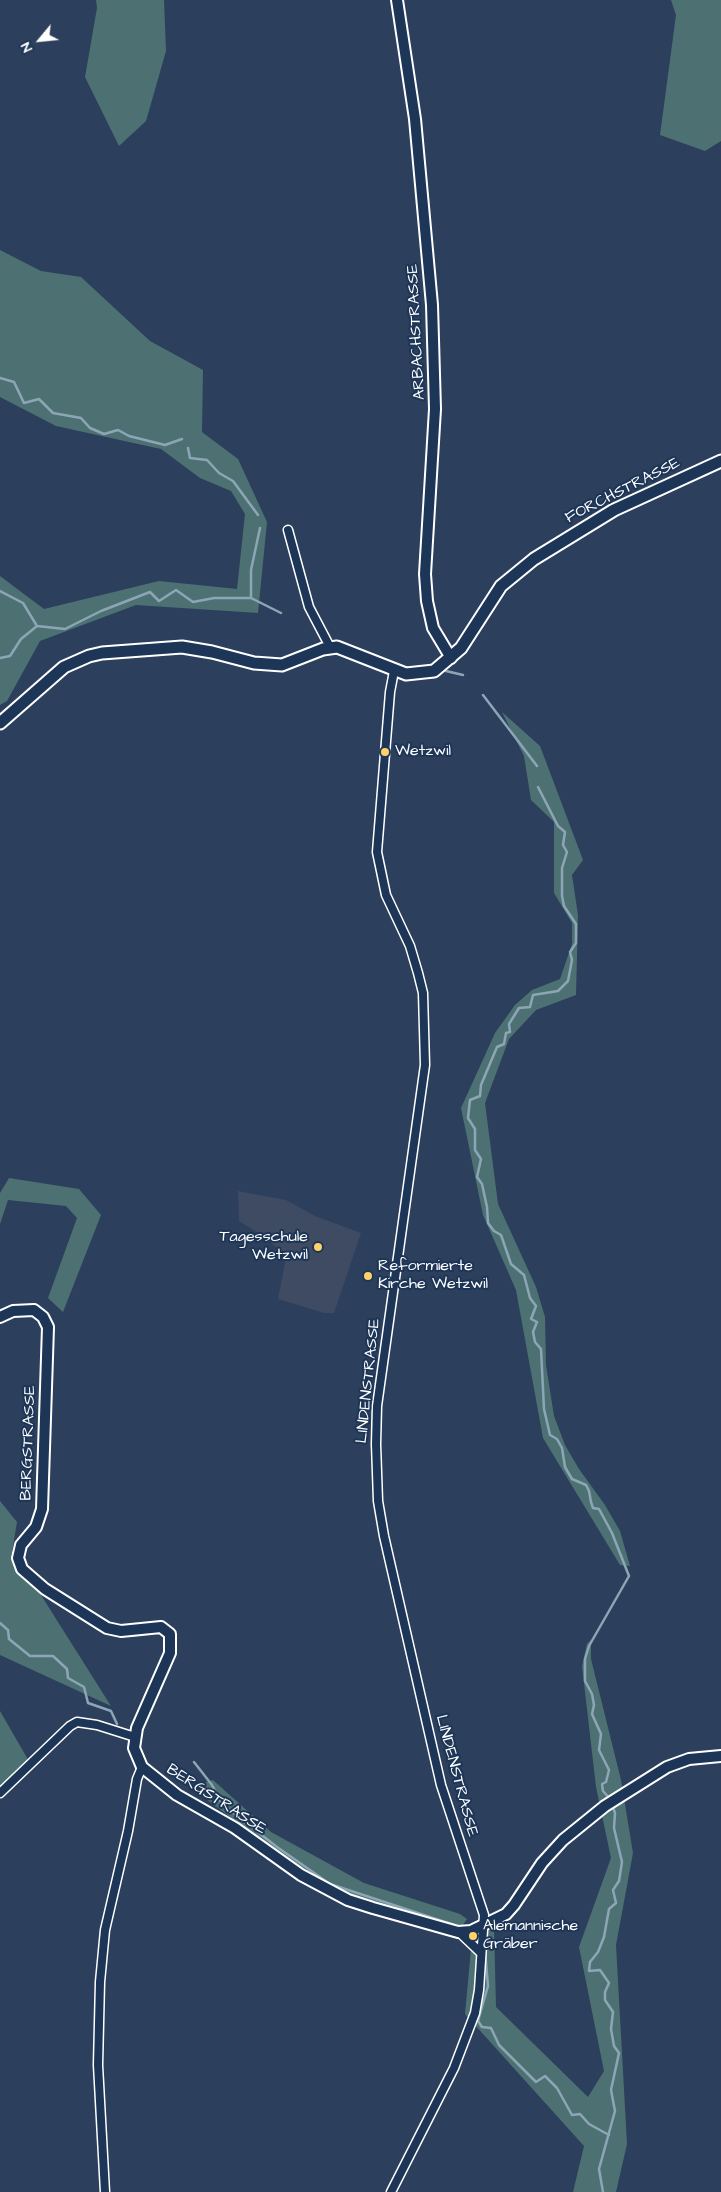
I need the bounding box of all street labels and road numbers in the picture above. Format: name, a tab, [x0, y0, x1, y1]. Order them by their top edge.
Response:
street label: ARBACHSTRASSE	[404, 263, 430, 401]
street label: FORCHSTRASSE	[562, 454, 684, 528]
street label: LINDENSTRASSE	[353, 1318, 385, 1444]
street label: BERGSTRASSE	[17, 1385, 41, 1501]
street label: LINDENSTRASSE	[431, 1713, 481, 1839]
street label: BERGSTRASSE	[162, 1761, 270, 1839]

